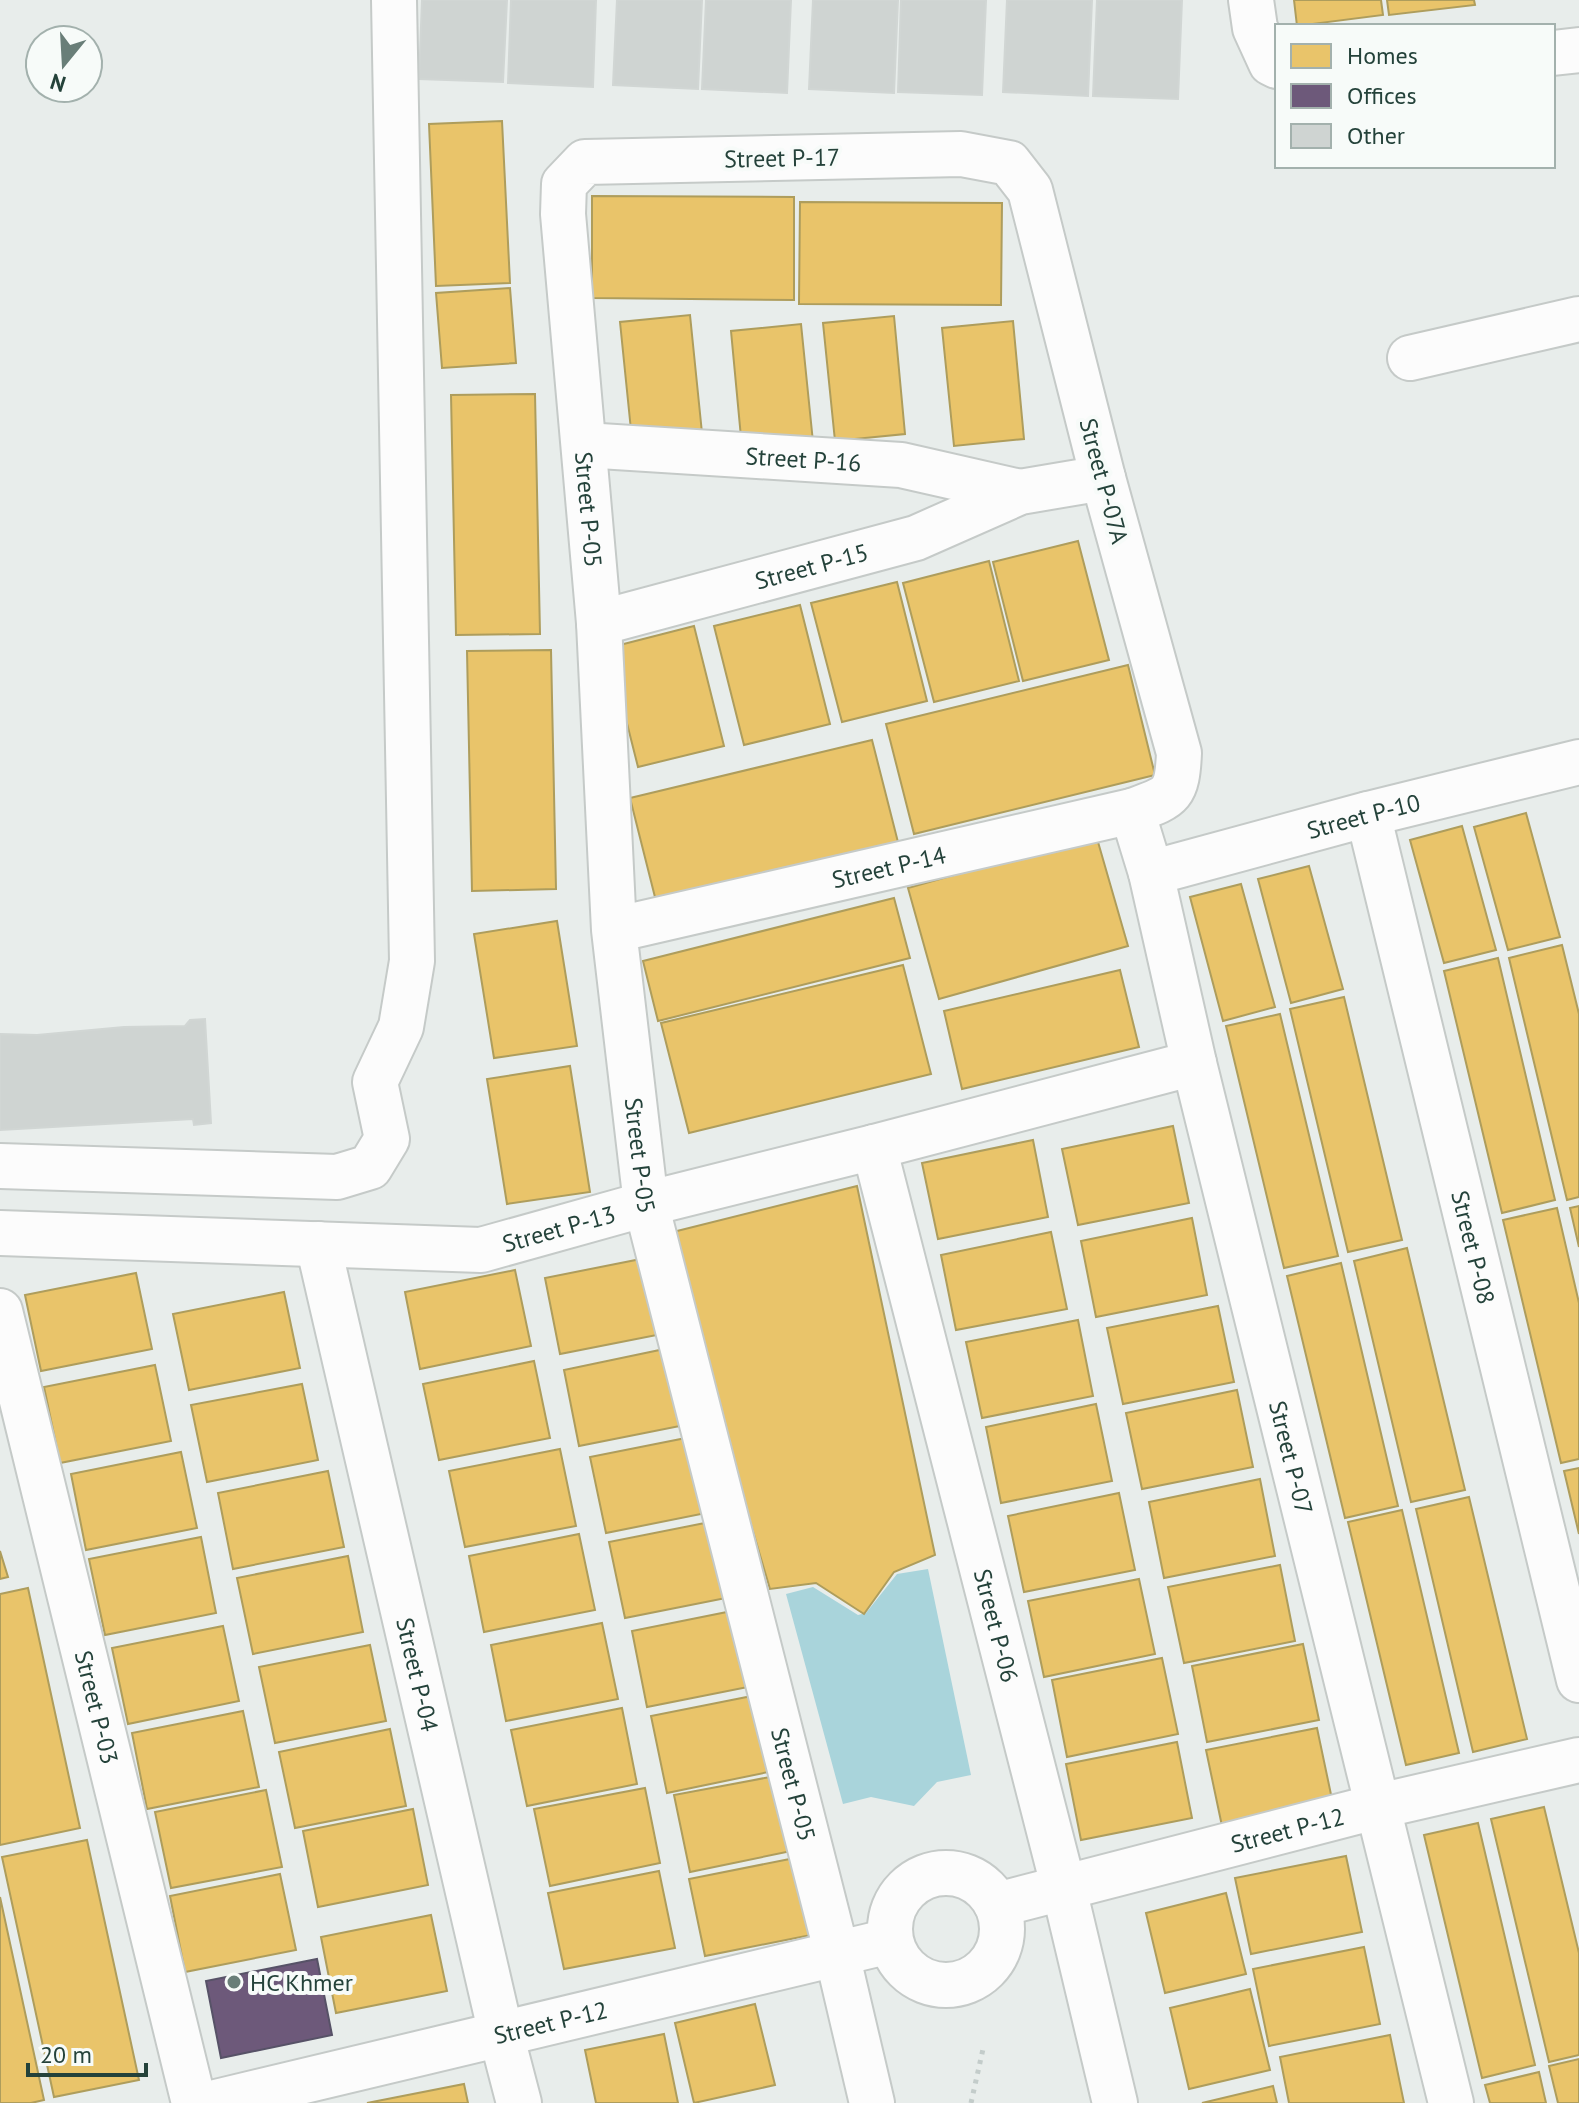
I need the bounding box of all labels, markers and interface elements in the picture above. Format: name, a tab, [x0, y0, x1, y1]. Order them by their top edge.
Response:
north arrow	[24, 24, 104, 104]
legend	[1275, 24, 1555, 168]
text: Homes	[1347, 40, 1418, 71]
text: N	[47, 67, 69, 99]
text: Offices	[1347, 80, 1417, 111]
text: Other	[1347, 120, 1405, 151]
street label: Street P-17	[724, 141, 840, 175]
street label: Street P-07A	[1072, 415, 1136, 547]
street label: Street P-16	[745, 440, 862, 478]
street label: Street P-05	[568, 450, 610, 569]
street label: Street P-15	[751, 536, 872, 596]
street label: Street P-10	[1303, 786, 1423, 845]
street label: Street P-14	[829, 839, 949, 895]
street label: Street P-05	[618, 1096, 663, 1216]
street label: Street P-08	[1445, 1187, 1502, 1307]
street label: Street P-13	[499, 1198, 619, 1259]
street label: Street P-07	[1263, 1397, 1320, 1518]
street label: Street P-06	[967, 1566, 1026, 1686]
street label: Street P-04	[390, 1615, 446, 1735]
street label: Street P-03	[68, 1647, 126, 1767]
street label: Street P-05	[764, 1724, 823, 1844]
street label: Street P-12	[1227, 1800, 1347, 1859]
place label: HC Khmer	[250, 1967, 353, 1998]
marker: HC Khmer	[225, 1973, 243, 1991]
street label: Street P-12	[490, 1994, 610, 2051]
scale bar	[28, 2027, 146, 2077]
text: 20 m	[40, 2039, 92, 2070]

